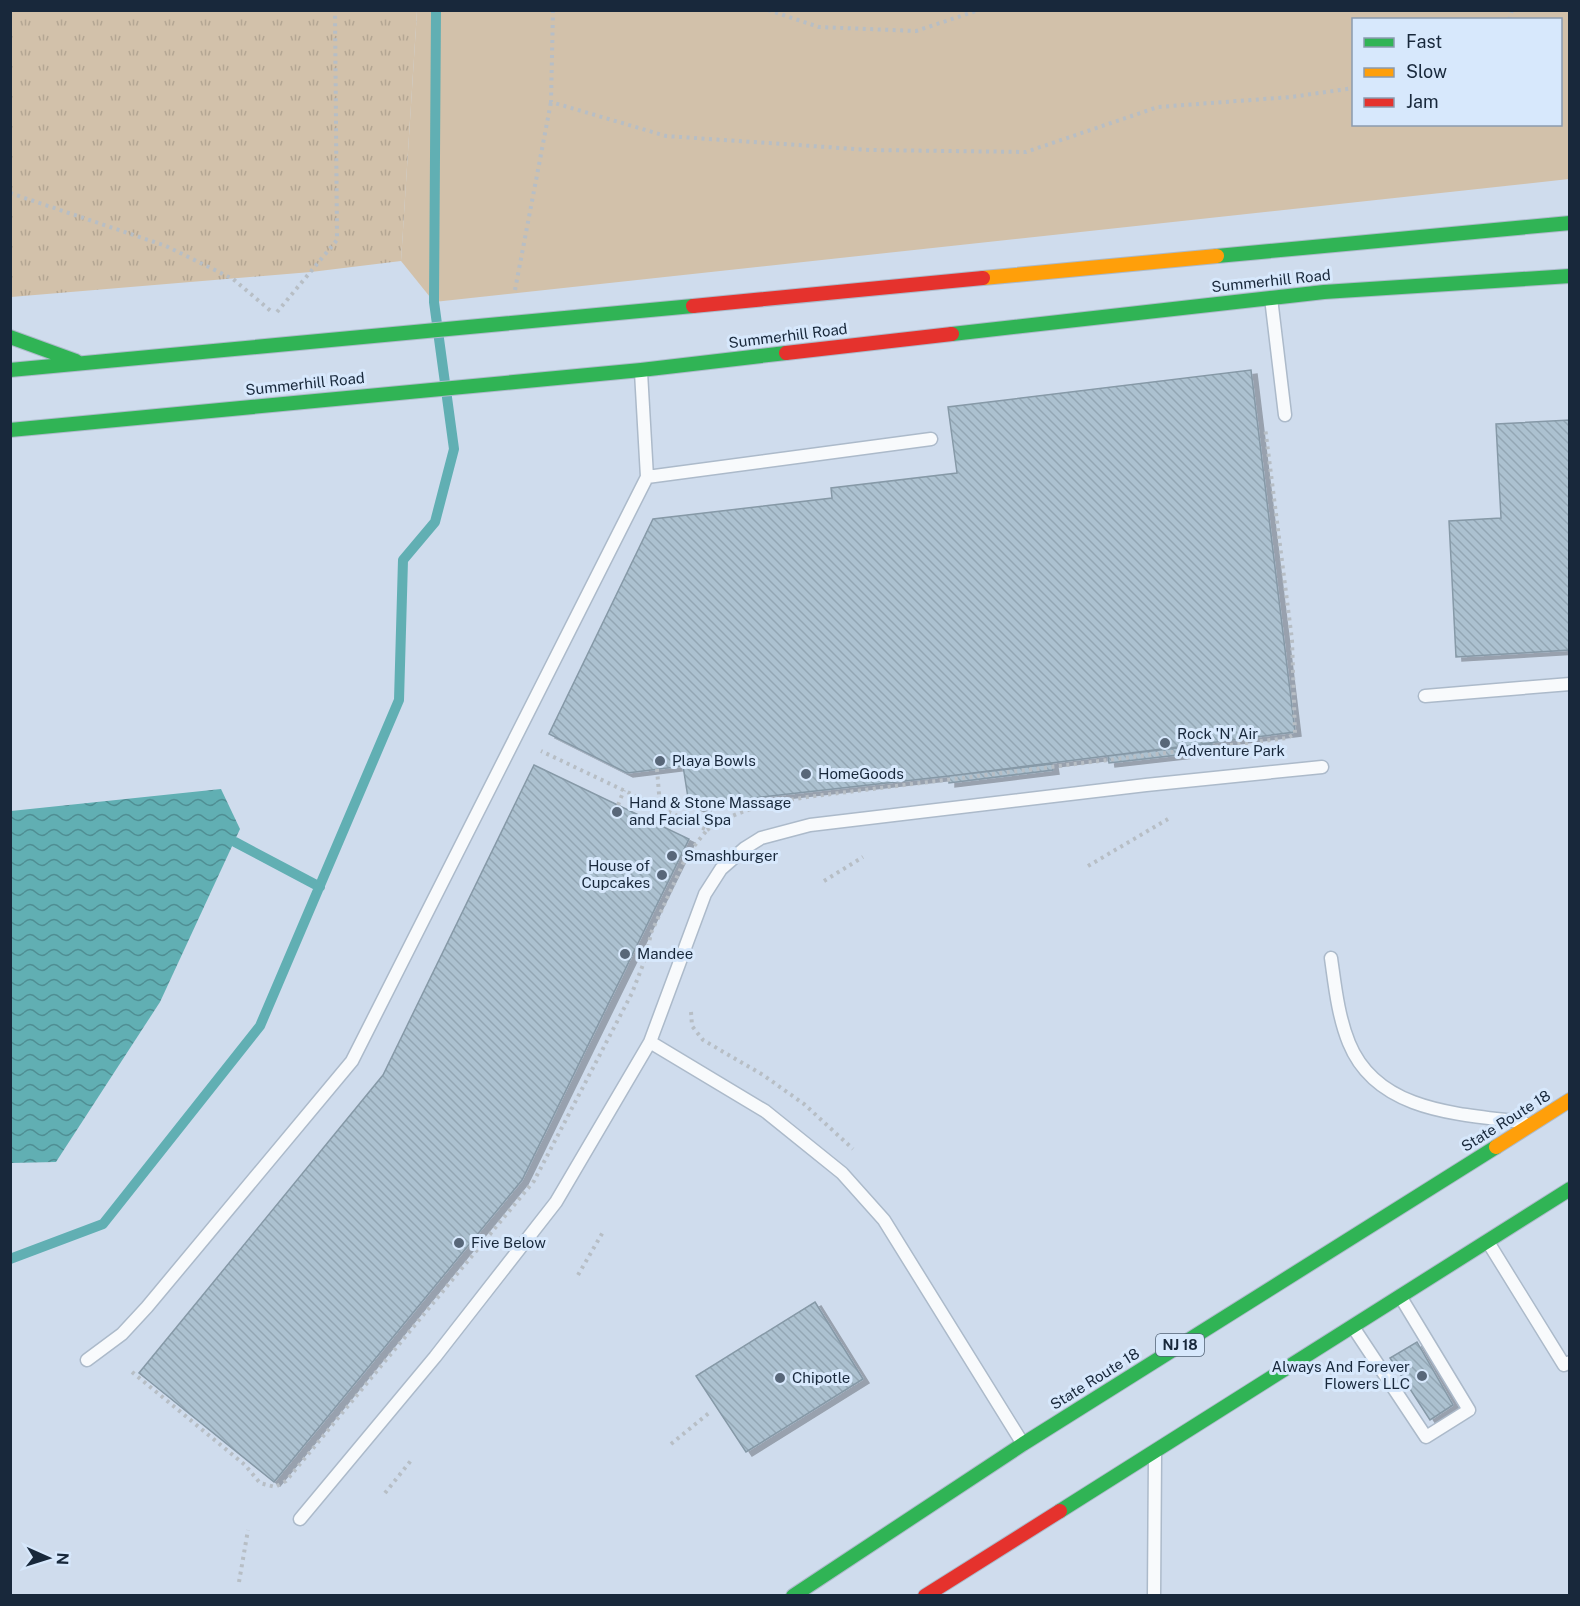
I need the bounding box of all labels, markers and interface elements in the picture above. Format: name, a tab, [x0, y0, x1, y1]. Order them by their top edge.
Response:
legend	[1352, 18, 1562, 126]
text: Fast	[1406, 31, 1442, 52]
text: Slow	[1406, 61, 1447, 82]
text: Jam	[1406, 91, 1439, 112]
street label: Summerhill Road	[1211, 266, 1331, 295]
street label: Summerhill Road	[728, 320, 848, 351]
street label: Summerhill Road	[245, 369, 365, 398]
place label: Rock 'N' Air Adventure Park	[1177, 725, 1285, 759]
marker: Rock 'N' Air Adventure Park	[1158, 736, 1172, 750]
place label: Playa Bowls	[672, 752, 756, 769]
marker: Playa Bowls	[653, 754, 667, 768]
place label: HomeGoods	[818, 765, 904, 782]
marker: HomeGoods	[799, 767, 813, 781]
place label: Hand & Stone Massage and Facial Spa	[629, 794, 791, 828]
marker: Hand & Stone Massage and Facial Spa	[610, 805, 624, 819]
place label: Smashburger	[684, 847, 778, 864]
marker: Smashburger	[665, 849, 679, 863]
place label: House of Cupcakes	[581, 857, 650, 891]
marker: House of Cupcakes	[655, 868, 669, 882]
place label: Mandee	[637, 945, 693, 962]
marker: Mandee	[618, 947, 632, 961]
street label: State Route 18	[1458, 1086, 1553, 1155]
place label: Five Below	[471, 1234, 546, 1251]
marker: Five Below	[452, 1236, 466, 1250]
road number: NJ 18	[1156, 1334, 1204, 1356]
street label: State Route 18	[1047, 1344, 1142, 1413]
place label: Always And Forever Flowers LLC	[1272, 1358, 1410, 1392]
place label: Chipotle	[792, 1369, 850, 1386]
marker: Always And Forever Flowers LLC	[1415, 1369, 1429, 1383]
marker: Chipotle	[773, 1371, 787, 1385]
north arrow	[18, 1528, 78, 1588]
text: N	[53, 1552, 72, 1566]

